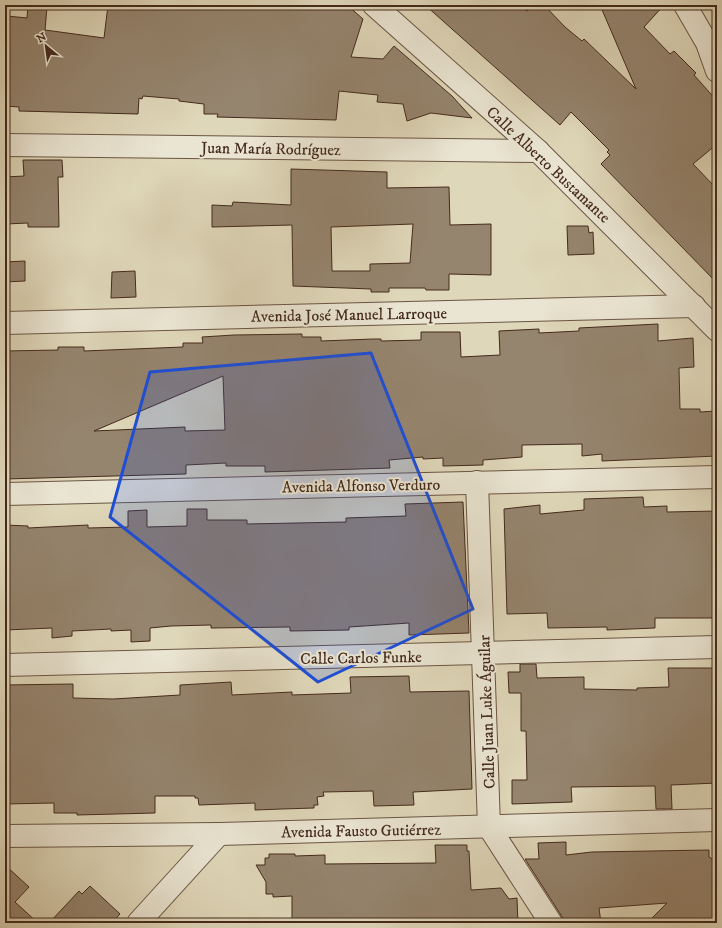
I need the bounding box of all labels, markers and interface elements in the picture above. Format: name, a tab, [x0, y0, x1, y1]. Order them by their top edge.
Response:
north arrow	[26, 26, 66, 66]
text: N	[34, 30, 49, 46]
street label: Calle Alberto Bustamante	[482, 102, 615, 228]
street label: Juan María Rodríguez	[199, 138, 341, 160]
street label: Avenida José Manuel Larroque	[251, 303, 448, 327]
street label: Avenida Alfonso Verduro	[282, 475, 440, 497]
street label: Calle Juan Luke Águilar	[474, 635, 500, 789]
street label: Calle Carlos Funke	[300, 647, 422, 669]
street label: Avenida Fausto Gutiérrez	[281, 820, 441, 842]

